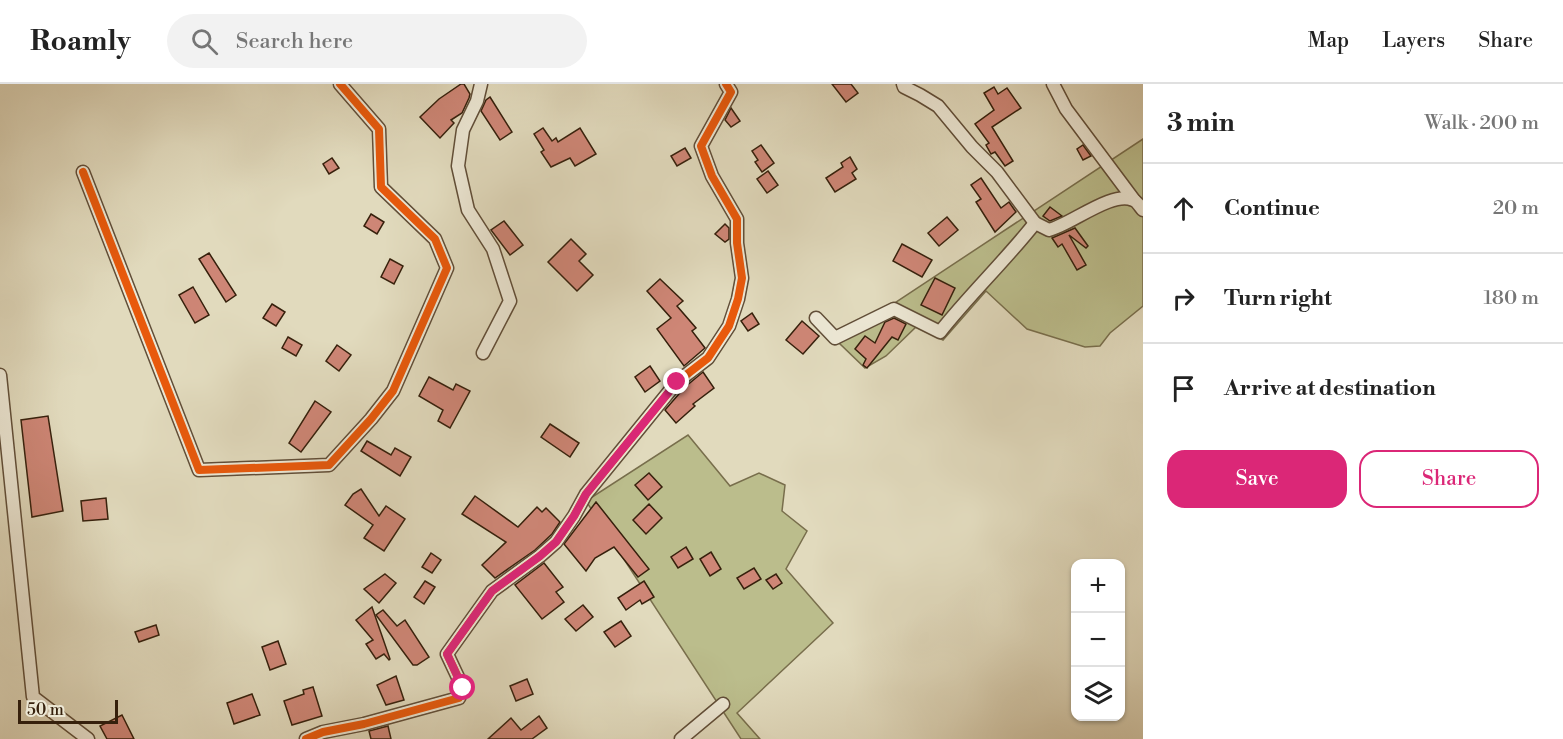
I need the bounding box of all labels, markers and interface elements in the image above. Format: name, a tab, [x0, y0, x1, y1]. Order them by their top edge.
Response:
search box	[167, 14, 587, 68]
text: Roamly	[30, 24, 131, 59]
icon: search	[188, 25, 221, 58]
text: Search here	[236, 28, 353, 55]
text: Map	[1308, 28, 1349, 54]
text: Layers	[1382, 28, 1445, 54]
text: Share	[1478, 28, 1533, 54]
text: 3 min	[1167, 107, 1235, 139]
text: Walk · 200 m	[1425, 111, 1539, 136]
icon: ahead	[1167, 192, 1200, 225]
text: Continue	[1224, 195, 1320, 222]
text: 20 m	[1493, 196, 1539, 221]
icon: right	[1167, 282, 1200, 315]
text: Turn right	[1224, 285, 1332, 312]
text: 180 m	[1484, 286, 1539, 311]
route end	[663, 368, 689, 394]
icon: arrive	[1167, 372, 1200, 405]
text: Arrive at destination	[1224, 375, 1436, 402]
button: Save	[1167, 450, 1347, 508]
button: Share	[1359, 450, 1539, 508]
map controls	[1071, 559, 1125, 721]
button: +	[1071, 559, 1125, 613]
button: −	[1071, 613, 1125, 667]
button: layers	[1071, 667, 1125, 721]
route start	[449, 674, 475, 700]
scale bar	[18, 697, 118, 724]
text: 50 m	[27, 700, 64, 720]

